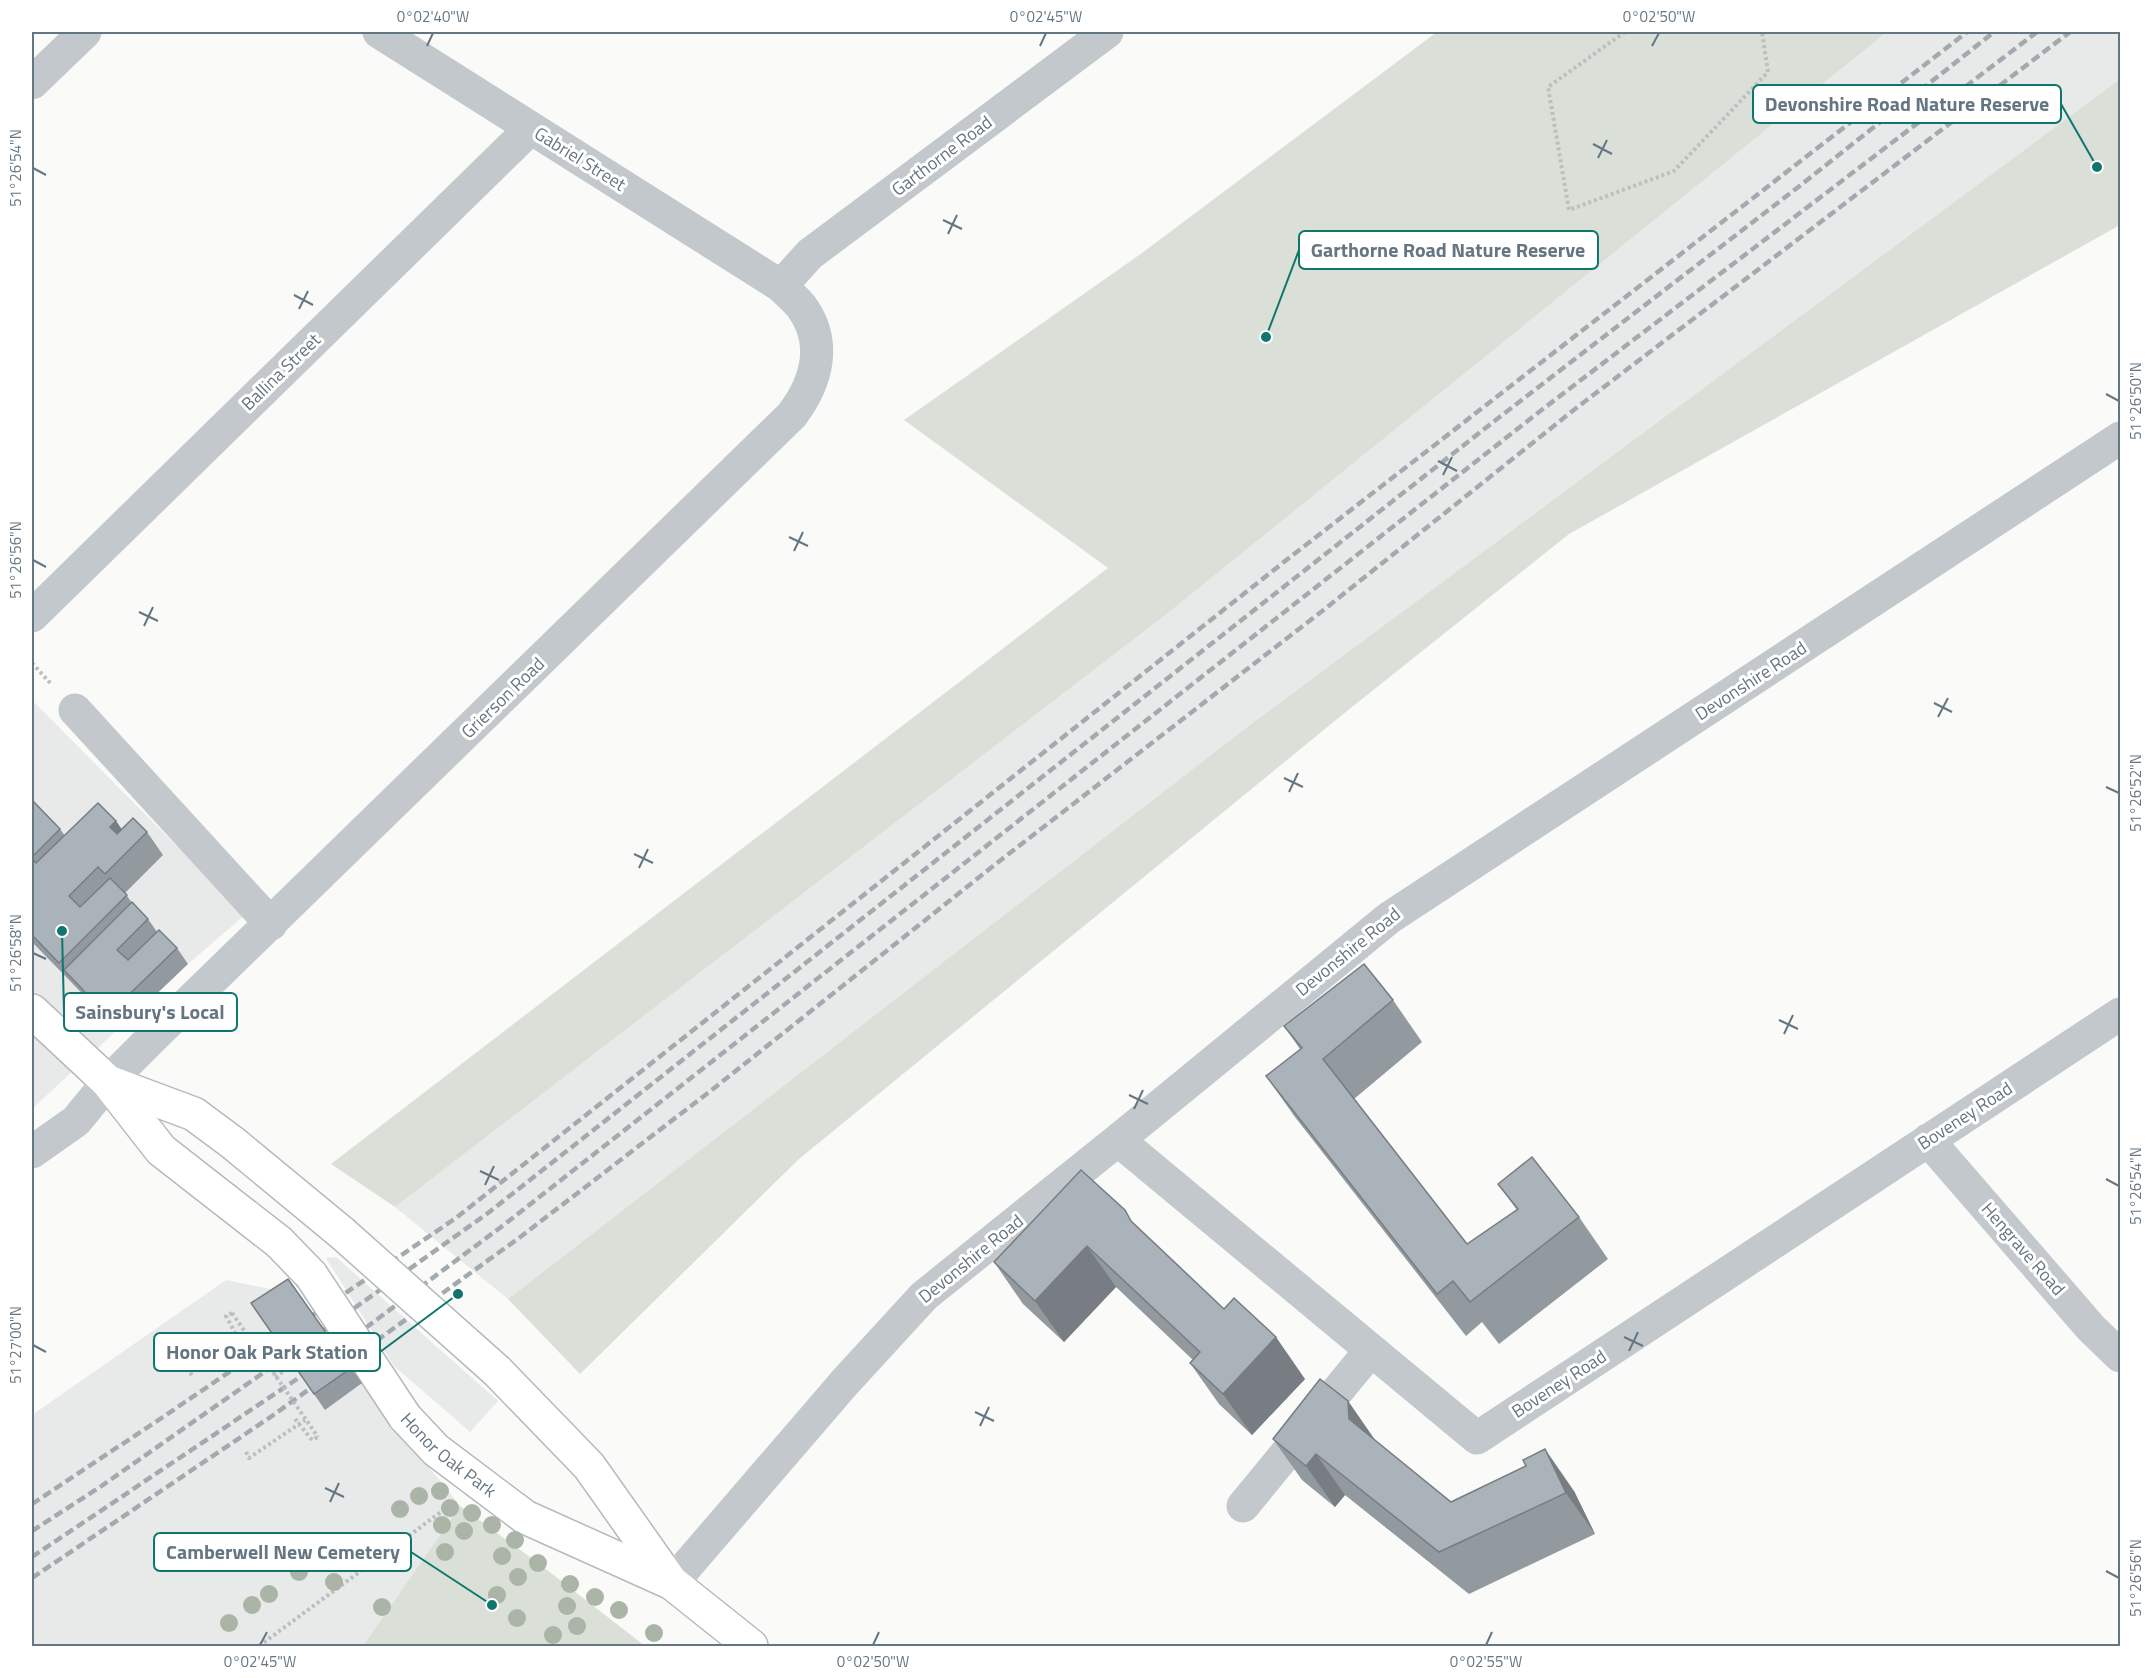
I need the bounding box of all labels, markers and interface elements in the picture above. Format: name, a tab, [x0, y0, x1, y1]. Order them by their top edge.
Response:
text: 0°02'40"W	[397, 5, 469, 28]
text: 0°02'45"W	[1010, 5, 1082, 28]
text: 0°02'50"W	[1623, 5, 1695, 28]
callout: Devonshire Road Nature Reserve	[1753, 85, 2061, 123]
text: Devonshire Road Nature Reserve	[1765, 88, 2049, 119]
street label: Garthorne Road	[886, 109, 998, 202]
street label: Gabriel Street	[529, 120, 632, 198]
text: 51°26'54"N	[4, 129, 27, 207]
callout: Garthorne Road Nature Reserve	[1299, 231, 1598, 269]
text: Garthorne Road Nature Reserve	[1311, 234, 1585, 265]
street label: Ballina Street	[235, 326, 327, 417]
text: 51°26'50"N	[2124, 362, 2147, 440]
text: 51°26'56"N	[4, 521, 27, 599]
street label: Devonshire Road	[1690, 634, 1812, 727]
street label: Grierson Road	[455, 651, 551, 745]
text: 51°26'52"N	[2124, 754, 2147, 832]
street label: Devonshire Road	[1289, 901, 1406, 1002]
text: 51°26'58"N	[4, 914, 27, 992]
callout: Sainsbury's Local	[64, 993, 237, 1031]
text: Sainsbury's Local	[75, 996, 225, 1027]
street label: Boveney Road	[1912, 1075, 2017, 1156]
text: 51°26'54"N	[2124, 1147, 2147, 1225]
street label: Hengrave Road	[1975, 1196, 2072, 1301]
street label: Devonshire Road	[912, 1208, 1029, 1309]
text: 51°27'00"N	[4, 1306, 27, 1384]
callout: Honor Oak Park Station	[154, 1333, 380, 1371]
text: Honor Oak Park Station	[166, 1336, 368, 1367]
street label: Boveney Road	[1506, 1343, 1611, 1424]
street label: Honor Oak Park	[395, 1406, 502, 1504]
callout: Camberwell New Cemetery	[154, 1533, 411, 1571]
text: Camberwell New Cemetery	[166, 1536, 400, 1567]
text: 51°26'56"N	[2124, 1539, 2147, 1617]
text: 0°02'45"W	[224, 1650, 296, 1673]
text: 0°02'50"W	[837, 1650, 909, 1673]
text: 0°02'55"W	[1450, 1650, 1522, 1673]

